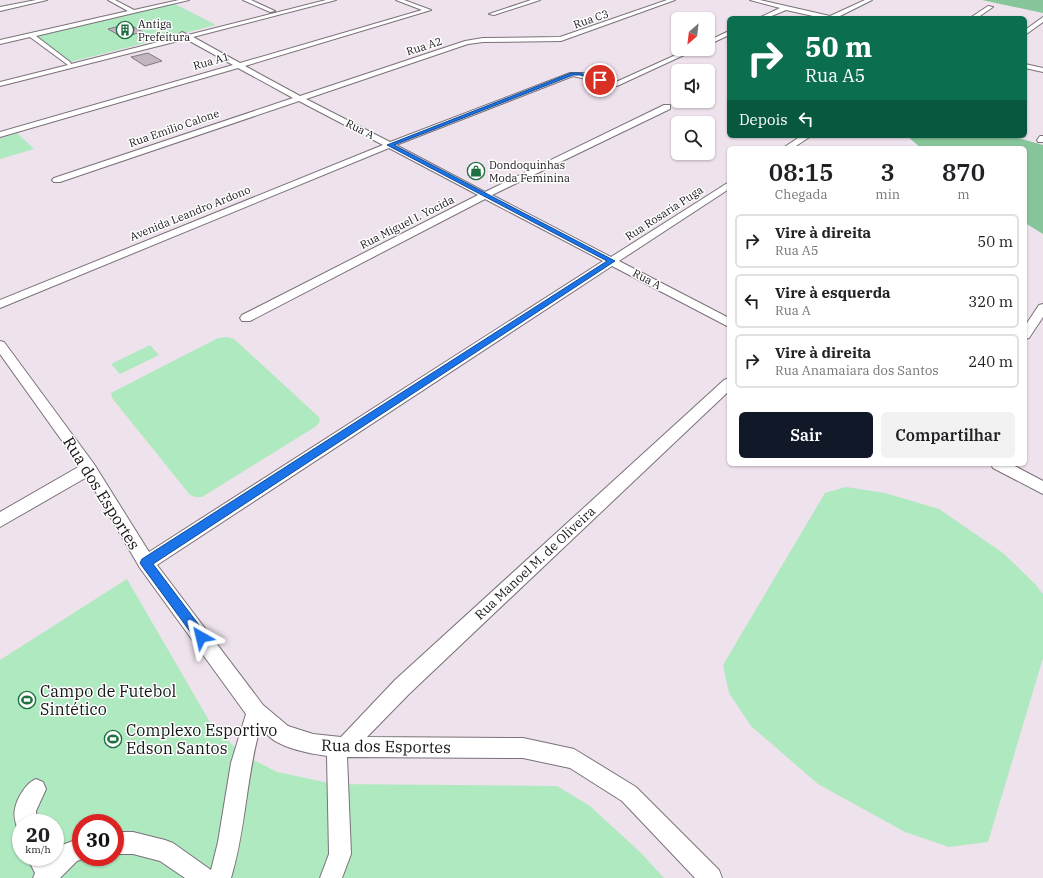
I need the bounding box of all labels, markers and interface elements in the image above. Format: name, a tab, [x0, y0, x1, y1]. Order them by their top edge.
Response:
street label: Rua C3	[571, 6, 611, 32]
north arrow	[671, 12, 715, 56]
map controls	[671, 12, 715, 160]
place label: Antiga Prefeitura	[138, 17, 190, 44]
building icon: Antiga Prefeitura	[115, 20, 135, 40]
text: 50 m	[805, 28, 872, 65]
icon: right	[739, 32, 791, 84]
street label: Rua A2	[404, 34, 444, 58]
street label: Rua A1	[191, 49, 231, 73]
pin	[583, 63, 617, 97]
button: sound	[671, 64, 715, 108]
text: Rua A5	[805, 64, 865, 87]
icon: arrive	[589, 69, 611, 91]
street label: Rua Emilio Calone	[127, 106, 221, 150]
icon: left	[795, 108, 817, 130]
text: Depois	[739, 110, 787, 129]
street label: Rua A	[343, 116, 377, 142]
button: search	[671, 116, 715, 160]
text: 08:15	[769, 156, 834, 188]
text: 3	[881, 156, 895, 188]
text: 870	[942, 156, 985, 188]
place label: Dondoquinhas Moda Feminina	[489, 158, 570, 185]
shop icon: Dondoquinhas Moda Feminina	[466, 161, 486, 181]
street label: Avenida Leandro Ardono	[128, 182, 252, 244]
street label: Rua Rosaria Puga	[622, 183, 706, 243]
text: Chegada	[775, 186, 828, 203]
text: min	[875, 186, 900, 203]
text: m	[957, 186, 970, 203]
street label: Rua Miguel I. Yocida	[358, 192, 456, 252]
text: Vire à direita	[775, 223, 871, 242]
icon: right	[741, 230, 763, 252]
text: 50 m	[977, 232, 1013, 251]
text: Rua A5	[775, 242, 819, 259]
street label: Rua A	[630, 266, 664, 292]
text: Vire à esquerda	[775, 283, 891, 302]
icon: left	[741, 290, 763, 312]
text: 320 m	[968, 292, 1013, 311]
text: Rua A	[775, 302, 811, 319]
text: Vire à direita	[775, 343, 871, 362]
icon: right	[741, 350, 763, 372]
text: 240 m	[968, 352, 1013, 371]
text: Rua Anamaiara dos Santos	[775, 362, 939, 379]
button: Sair	[739, 412, 873, 458]
button: Compartilhar	[881, 412, 1015, 458]
street label: Rua dos Esportes	[59, 433, 145, 553]
street label: Rua Manoel M. de Oliveira	[471, 503, 599, 623]
position arrow	[180, 616, 222, 658]
place label: Campo de Futebol Sintético	[40, 681, 176, 719]
sports icon: Campo de Futebol Sintético	[17, 690, 37, 710]
place label: Complexo Esportivo Edson Santos	[126, 720, 277, 758]
sports icon: Complexo Esportivo Edson Santos	[103, 729, 123, 749]
street label: Rua dos Esportes	[321, 735, 451, 757]
speed limit sign: 30	[72, 814, 124, 866]
text: 20	[26, 821, 50, 848]
text: km/h	[25, 843, 51, 856]

